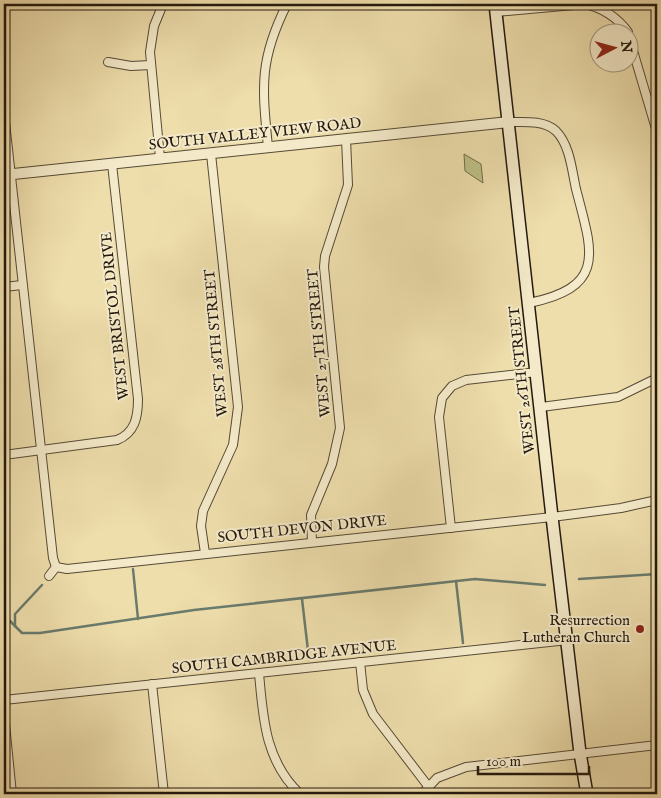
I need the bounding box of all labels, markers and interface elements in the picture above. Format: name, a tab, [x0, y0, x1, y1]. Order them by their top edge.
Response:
north arrow	[588, 22, 638, 72]
text: N	[616, 39, 636, 54]
street label: SOUTH VALLEY VIEW ROAD	[148, 113, 362, 155]
street label: WEST BRISTOL DRIVE	[97, 231, 133, 401]
street label: WEST 28TH STREET	[200, 268, 232, 418]
street label: WEST 27TH STREET	[303, 268, 335, 418]
street label: WEST 26TH STREET	[505, 305, 539, 455]
street label: SOUTH DEVON DRIVE	[216, 511, 388, 547]
place label: Resurrection Lutheran Church	[522, 611, 630, 647]
marker: Resurrection Lutheran Church	[634, 623, 646, 635]
street label: SOUTH CAMBRIDGE AVENUE	[171, 636, 397, 678]
scale bar	[478, 743, 590, 775]
text: 100 m	[486, 752, 522, 771]

